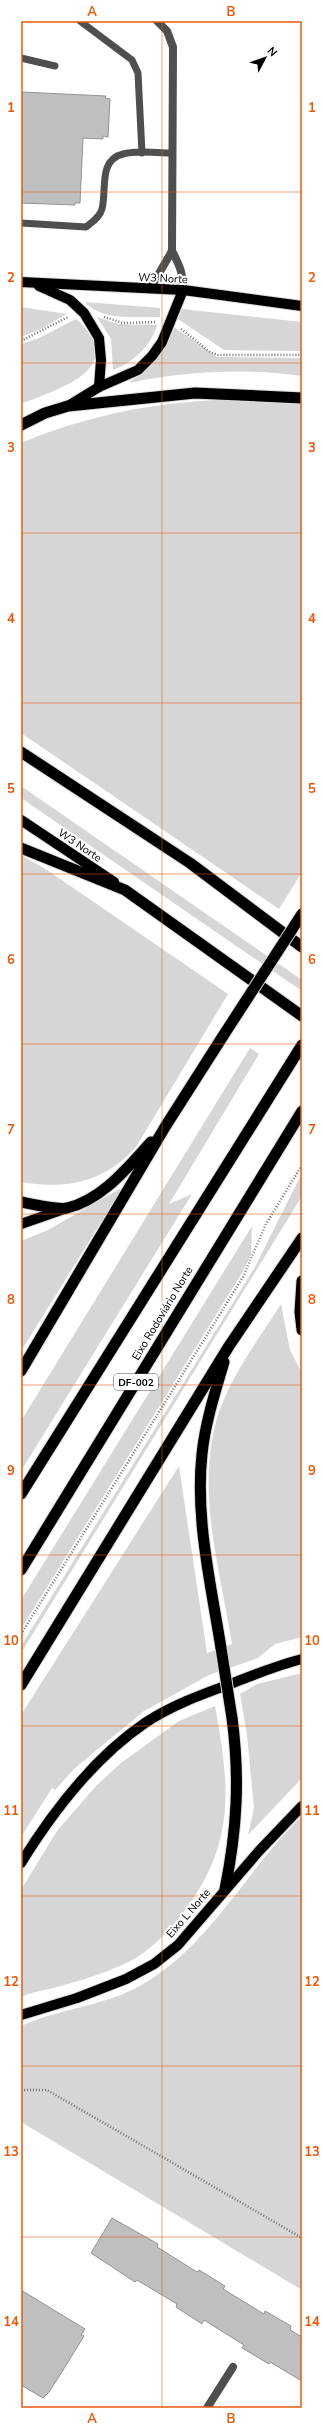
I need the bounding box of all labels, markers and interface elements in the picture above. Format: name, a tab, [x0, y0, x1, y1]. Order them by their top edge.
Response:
text: A	[87, 3, 97, 21]
text: B	[227, 3, 236, 21]
north arrow	[245, 38, 285, 78]
text: N	[264, 44, 281, 60]
text: 1	[7, 99, 15, 117]
text: 1	[308, 99, 316, 117]
text: 2	[7, 269, 15, 287]
text: 2	[308, 269, 316, 287]
street label: W3 Norte	[138, 270, 188, 287]
text: 3	[7, 439, 15, 457]
text: 3	[308, 439, 316, 457]
text: 4	[7, 610, 15, 628]
text: 4	[308, 610, 316, 628]
text: 5	[7, 780, 15, 798]
text: 5	[308, 780, 316, 798]
street label: W3 Norte	[55, 825, 105, 866]
text: 6	[7, 951, 15, 969]
text: 6	[308, 951, 316, 969]
text: 7	[7, 1121, 15, 1139]
text: 7	[308, 1121, 316, 1139]
street label: Eixo Rodoviário Norte	[128, 1263, 196, 1363]
text: 8	[7, 1291, 15, 1309]
text: 8	[308, 1291, 316, 1309]
road number: DF-002	[114, 1374, 158, 1390]
text: 9	[7, 1462, 15, 1480]
text: 9	[308, 1462, 316, 1480]
text: 10	[3, 1632, 19, 1650]
text: 10	[304, 1632, 320, 1650]
text: 11	[3, 1802, 19, 1820]
text: 11	[304, 1802, 320, 1820]
street label: Eixo L Norte	[163, 1885, 214, 1941]
text: 12	[3, 1973, 19, 1991]
text: 12	[304, 1973, 320, 1991]
text: 13	[3, 2143, 19, 2161]
text: 13	[304, 2143, 320, 2161]
text: 14	[3, 2313, 19, 2331]
text: 14	[304, 2313, 320, 2331]
text: A	[87, 2410, 97, 2428]
text: B	[227, 2410, 236, 2428]

